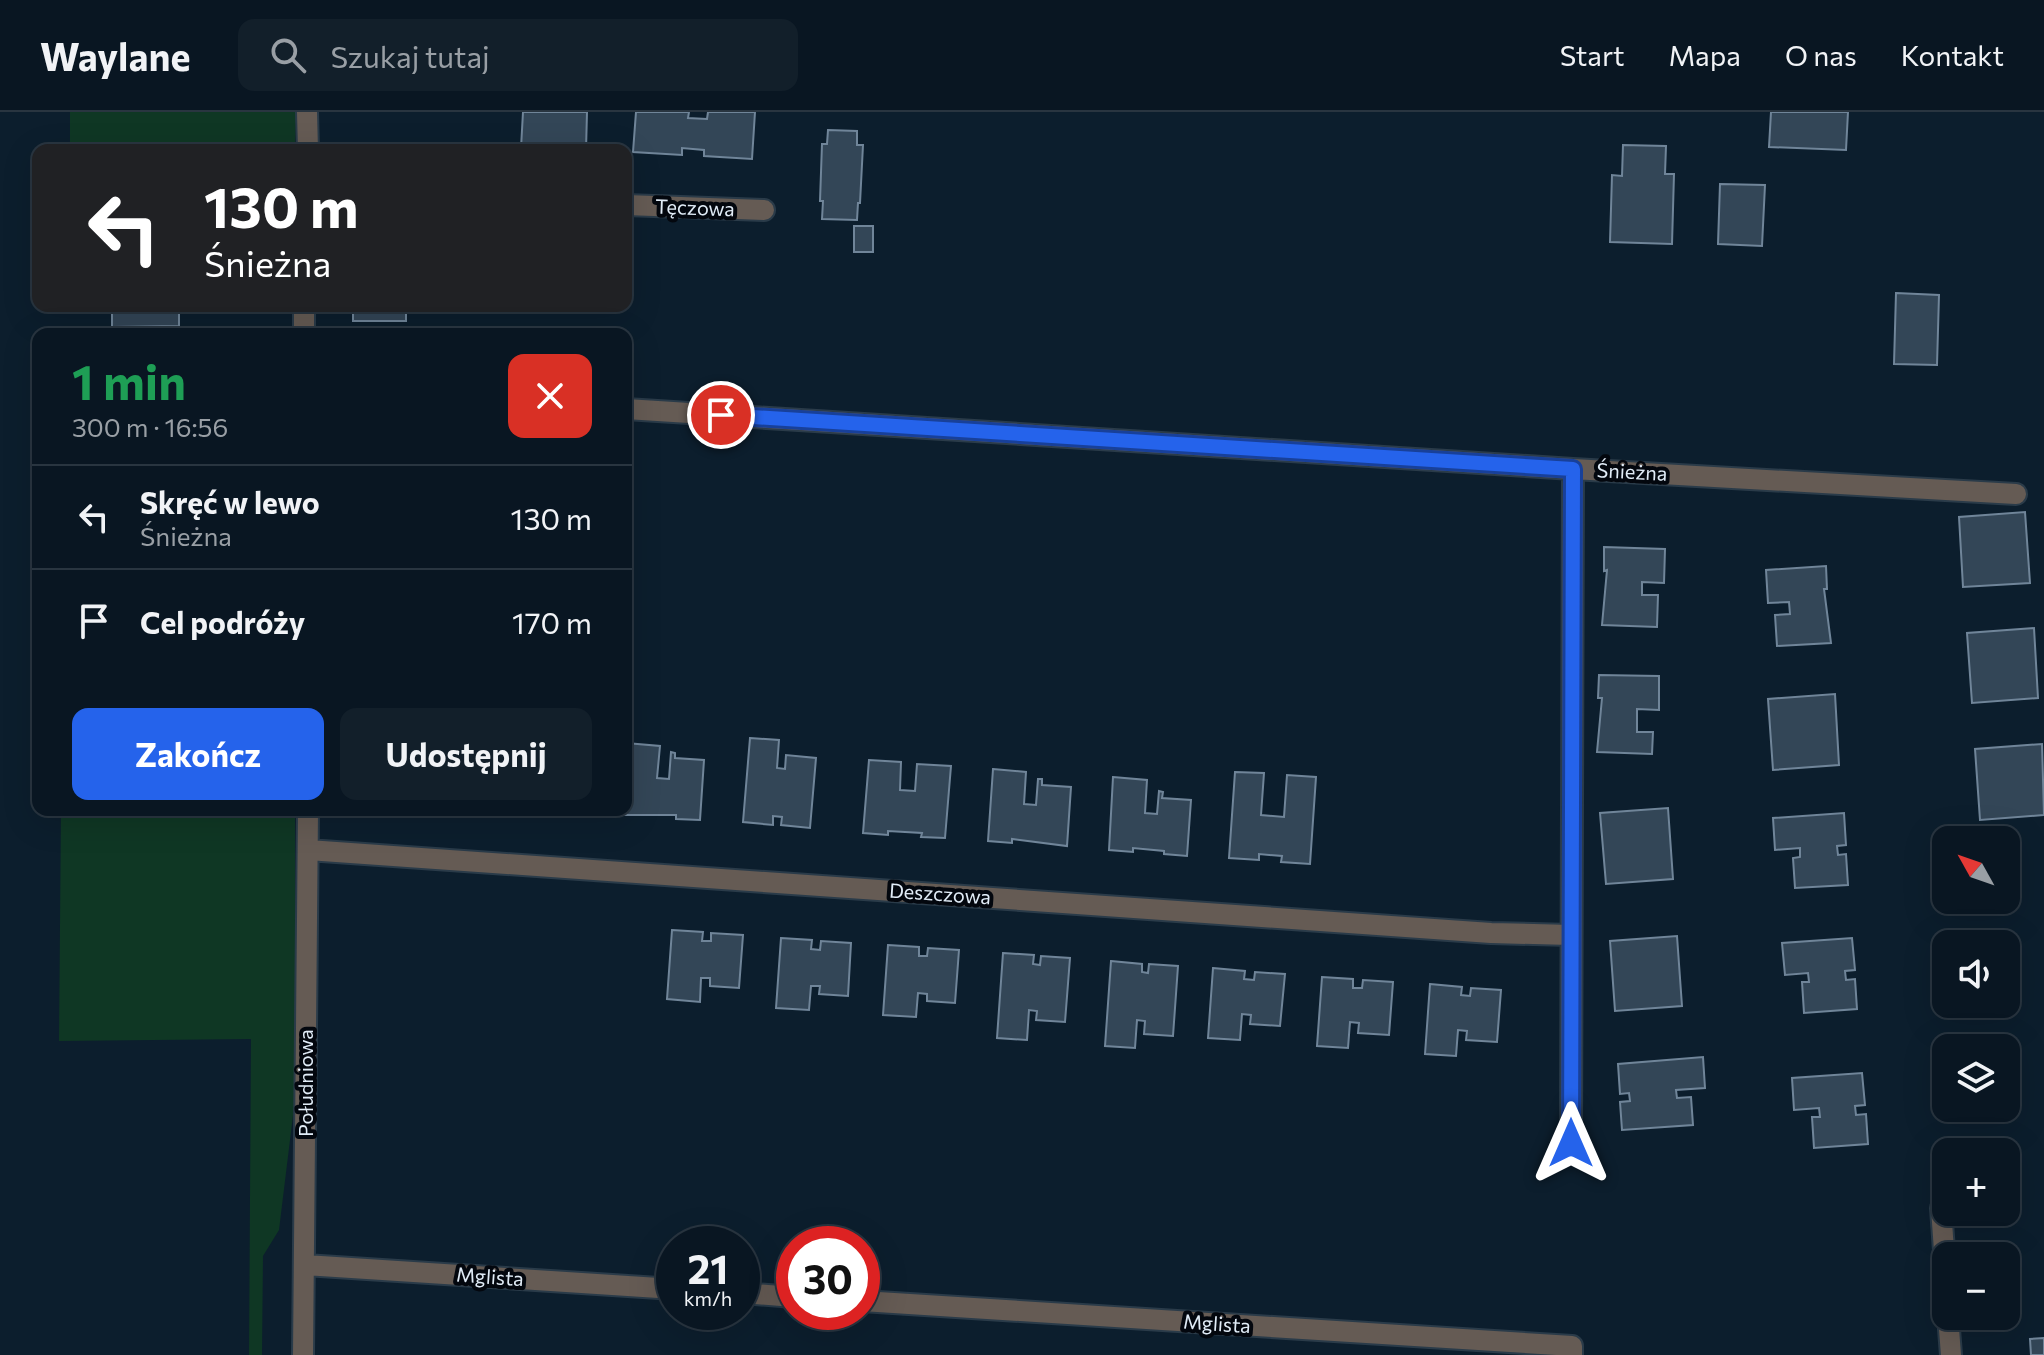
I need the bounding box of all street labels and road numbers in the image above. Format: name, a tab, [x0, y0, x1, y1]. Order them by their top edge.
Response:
street label: Tęczowa	[655, 194, 735, 220]
street label: Śnieżna	[1596, 457, 1668, 485]
street label: Deszczowa	[888, 877, 992, 909]
street label: Południowa	[293, 1029, 317, 1137]
street label: Mglista	[455, 1262, 525, 1290]
street label: Mglista	[1182, 1309, 1252, 1337]

